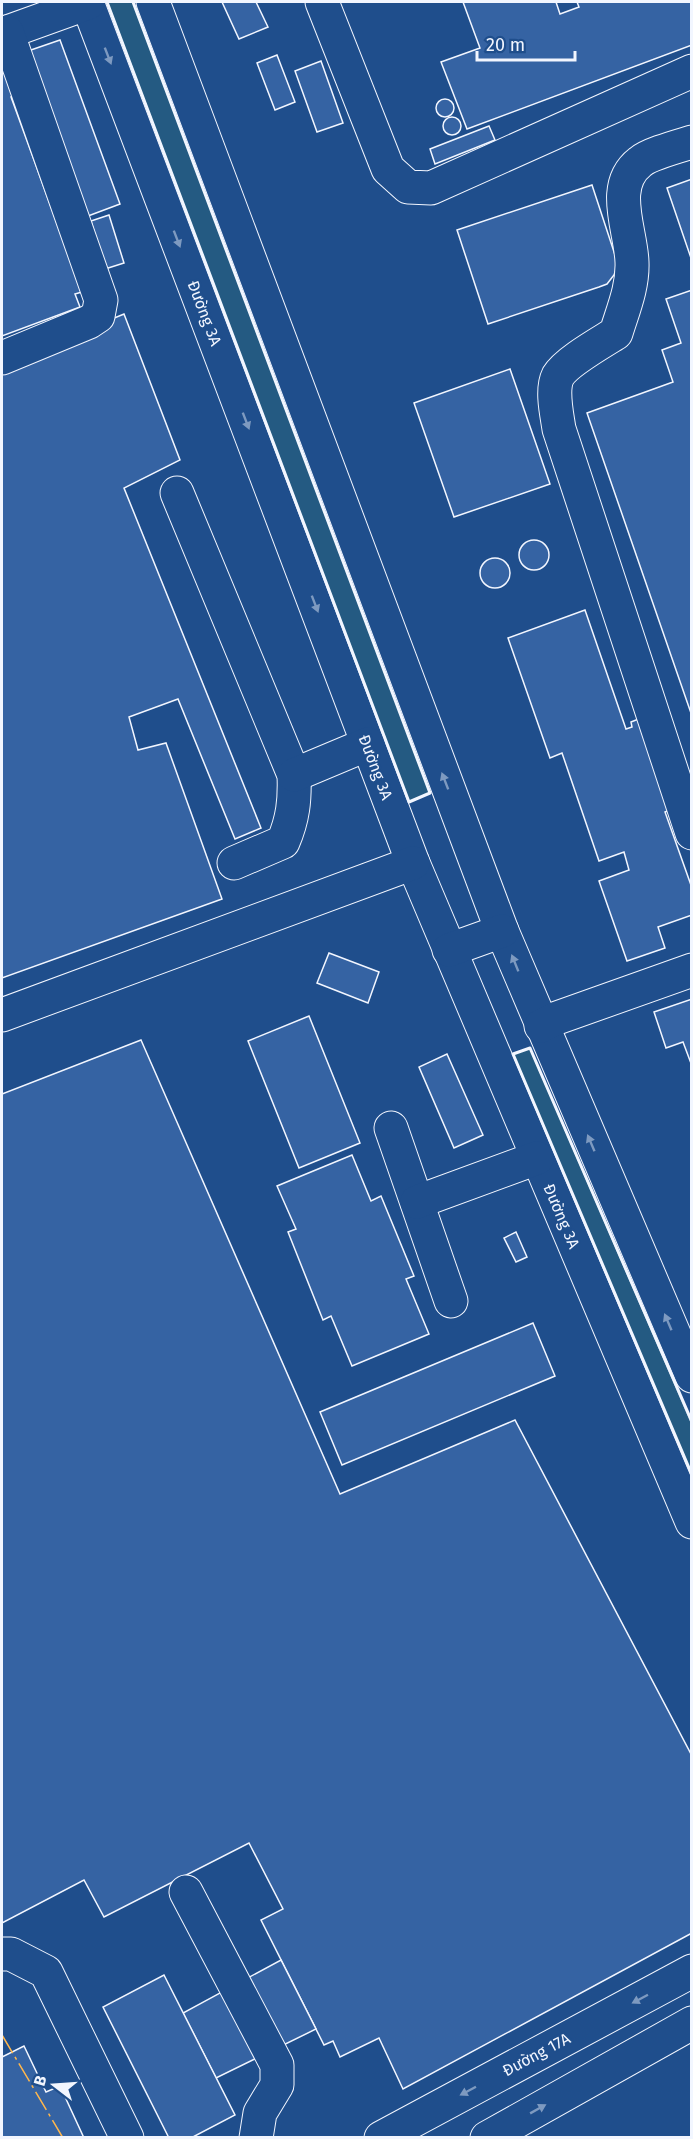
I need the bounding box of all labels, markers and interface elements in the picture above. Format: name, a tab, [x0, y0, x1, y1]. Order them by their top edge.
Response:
scale bar	[477, 24, 574, 62]
text: 20 m	[486, 34, 525, 56]
one-way arrow	[104, 47, 113, 65]
one-way arrow	[172, 230, 182, 248]
street label: Đường 3A	[183, 278, 226, 349]
one-way arrow	[241, 412, 251, 430]
one-way arrow	[310, 595, 320, 613]
street label: Đường 3A	[354, 732, 397, 803]
one-way arrow	[440, 772, 449, 790]
one-way arrow	[510, 954, 519, 972]
one-way arrow	[586, 1133, 596, 1151]
street label: Đường 3A	[539, 1181, 584, 1252]
one-way arrow	[664, 1313, 673, 1330]
one-way arrow	[631, 1994, 648, 2004]
street label: Đường 17A	[499, 2028, 574, 2080]
north arrow	[24, 2055, 84, 2115]
text: B	[30, 2073, 51, 2088]
one-way arrow	[459, 2086, 476, 2096]
one-way arrow	[529, 2104, 546, 2114]

